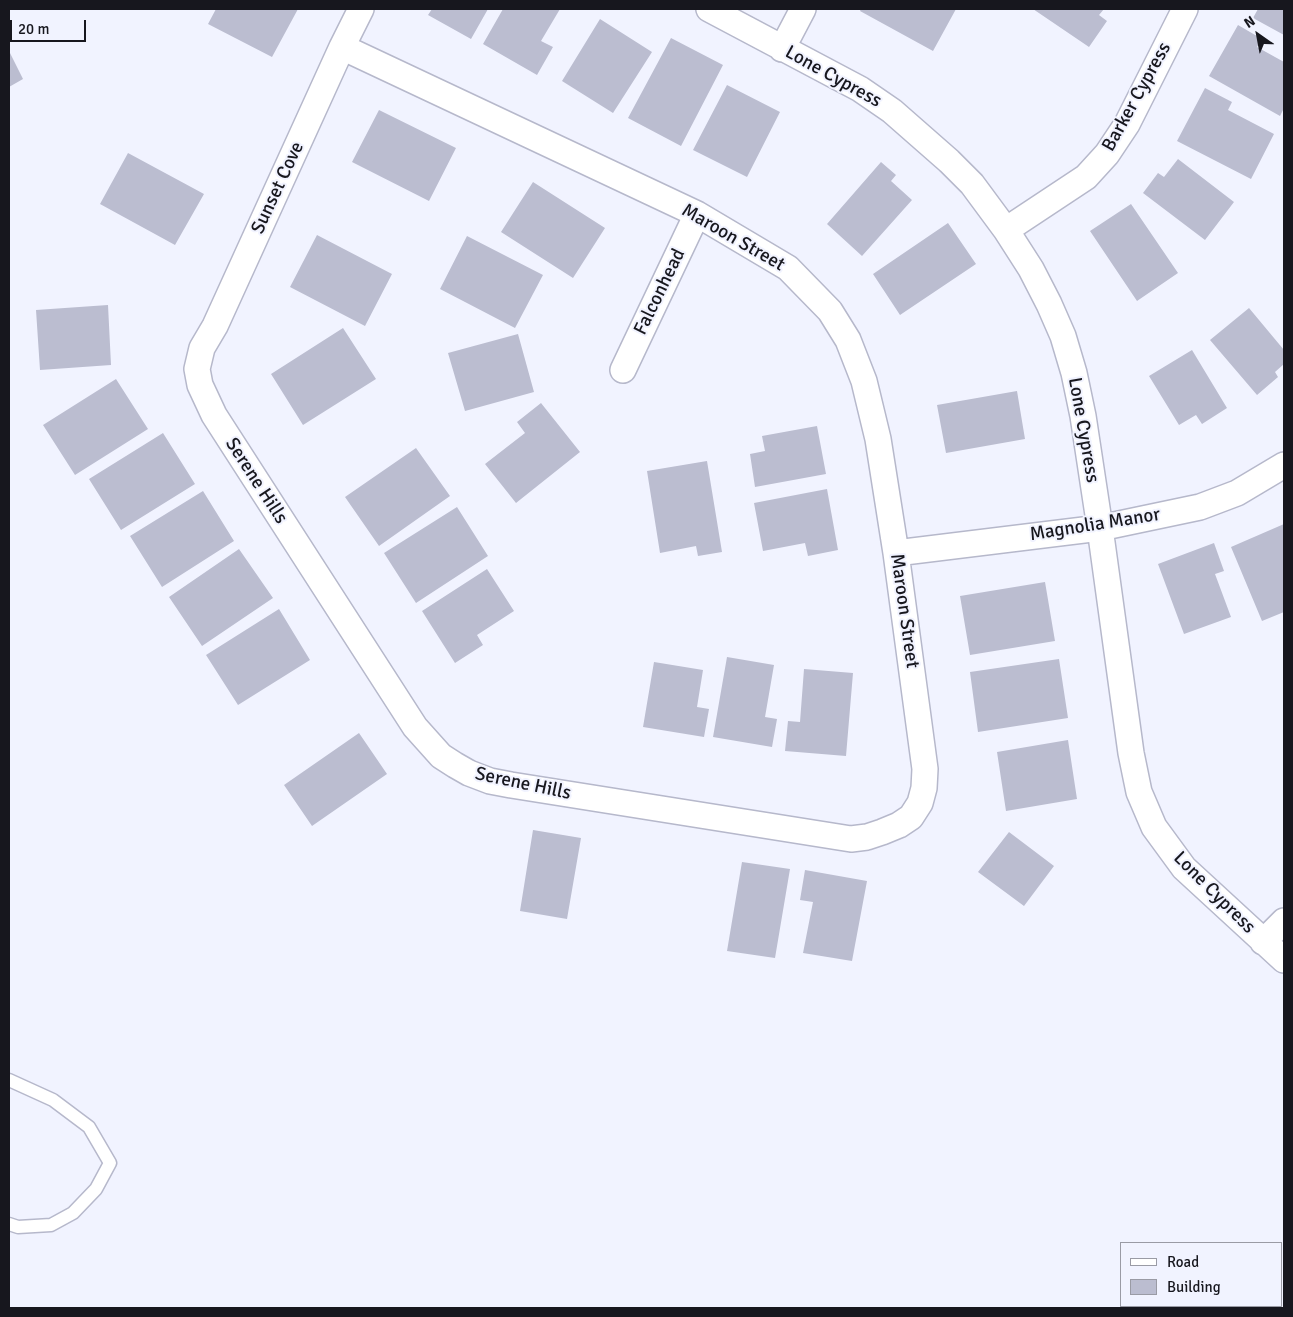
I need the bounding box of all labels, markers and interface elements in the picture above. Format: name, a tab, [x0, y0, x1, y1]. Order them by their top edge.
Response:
scale bar	[12, 10, 89, 42]
north arrow	[1233, 10, 1283, 60]
text: N	[1241, 12, 1258, 32]
text: 20 m	[18, 20, 49, 38]
street label: Barker Cypress	[1098, 38, 1176, 156]
street label: Lone Cypress	[781, 41, 885, 113]
street label: Sunset Cove	[247, 138, 309, 238]
street label: Maroon Street	[677, 199, 789, 277]
street label: Falconhead	[629, 245, 691, 339]
street label: Lone Cypress	[1063, 376, 1103, 484]
street label: Serene Hills	[220, 434, 292, 528]
street label: Magnolia Manor	[1028, 503, 1162, 547]
street label: Maroon Street	[885, 552, 923, 670]
street label: Serene Hills	[473, 763, 573, 805]
street label: Lone Cypress	[1168, 847, 1260, 939]
legend	[1120, 1242, 1283, 1307]
text: Road	[1167, 1253, 1199, 1271]
text: Building	[1167, 1278, 1221, 1296]

